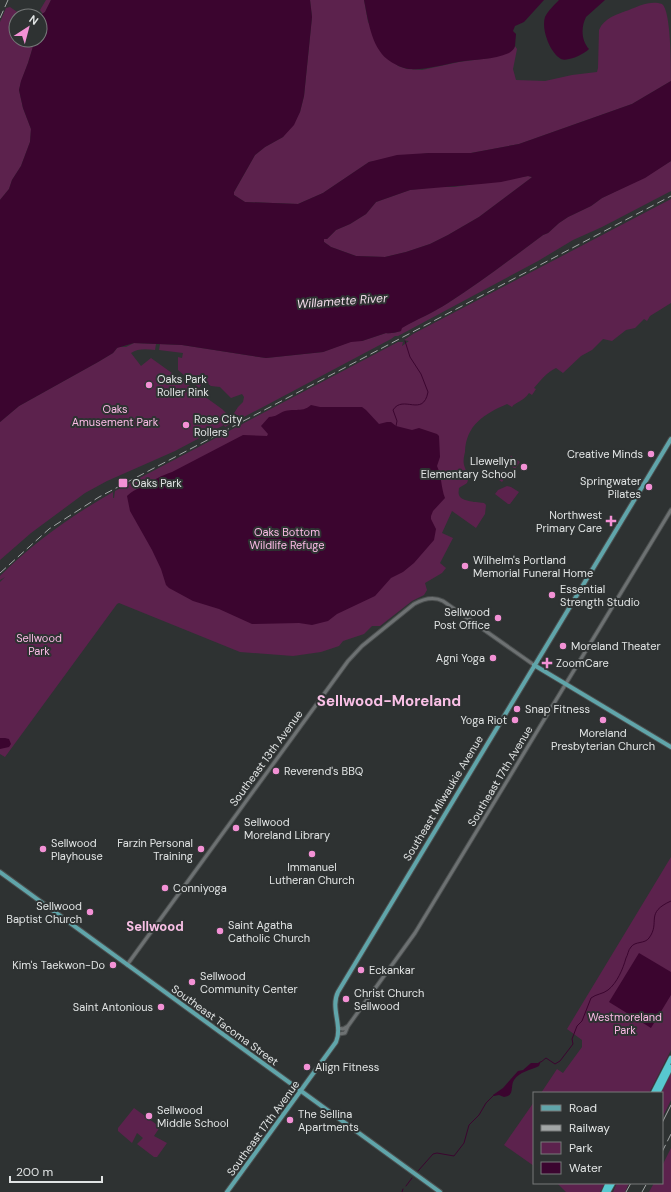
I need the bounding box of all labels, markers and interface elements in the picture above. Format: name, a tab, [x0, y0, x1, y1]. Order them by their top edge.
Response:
north arrow	[8, 8, 48, 48]
text: N	[27, 12, 41, 28]
water label: Willamette River	[296, 290, 388, 312]
place label: Oaks Park Roller Rink	[157, 372, 209, 399]
marker: Oaks Park Roller Rink	[144, 380, 154, 390]
park label: Oaks Amusement Park	[72, 402, 159, 429]
place label: Rose City Rollers	[194, 412, 242, 439]
marker: Rose City Rollers	[181, 420, 191, 430]
place label: Creative Minds	[567, 447, 643, 461]
marker: Creative Minds	[646, 449, 656, 459]
place label: Llewellyn Elementary School	[421, 454, 516, 481]
marker: Llewellyn Elementary School	[519, 462, 529, 472]
place label: Springwater Pilates	[580, 474, 641, 501]
place label: Oaks Park	[132, 476, 182, 490]
marker: Oaks Park	[117, 477, 129, 489]
marker: Springwater Pilates	[644, 482, 654, 492]
place label: Northwest Primary Care	[536, 508, 602, 535]
marker: Northwest Primary Care	[605, 515, 617, 527]
park label: Oaks Bottom Wildlife Refuge	[249, 525, 325, 552]
place label: Wilhelm's Portland Memorial Funeral Home	[473, 553, 593, 580]
marker: Wilhelm's Portland Memorial Funeral Home	[460, 561, 470, 571]
place label: Essential Strength Studio	[560, 582, 640, 609]
marker: Essential Strength Studio	[547, 590, 557, 600]
place label: Sellwood Post Office	[434, 605, 490, 632]
marker: Sellwood Post Office	[493, 613, 503, 623]
park label: Sellwood Park	[16, 631, 62, 658]
place label: Moreland Theater	[571, 639, 661, 653]
marker: Moreland Theater	[558, 641, 568, 651]
place label: Agni Yoga	[436, 651, 485, 665]
marker: Agni Yoga	[488, 653, 498, 663]
place label: ZoomCare	[556, 656, 609, 670]
marker: ZoomCare	[541, 657, 553, 669]
district label: Sellwood-Moreland	[317, 691, 461, 711]
place label: Snap Fitness	[525, 702, 590, 716]
marker: Snap Fitness	[512, 704, 522, 714]
street label: Southeast 13th Avenue	[226, 707, 306, 809]
place label: Yoga Riot	[460, 713, 507, 727]
marker: Yoga Riot	[510, 715, 520, 725]
marker: Moreland Presbyterian Church	[598, 715, 608, 725]
street label: Southeast 17th Avenue	[464, 723, 536, 829]
place label: Moreland Presbyterian Church	[551, 726, 655, 753]
street label: Southeast Milwaukie Avenue	[400, 733, 486, 863]
place label: Reverend's BBQ	[284, 764, 363, 778]
marker: Reverend's BBQ	[271, 766, 281, 776]
place label: Sellwood Moreland Library	[244, 815, 330, 842]
marker: Sellwood Moreland Library	[231, 823, 241, 833]
place label: Sellwood Playhouse	[51, 836, 103, 863]
place label: Farzin Personal Training	[117, 836, 193, 863]
marker: Sellwood Playhouse	[38, 844, 48, 854]
marker: Farzin Personal Training	[196, 844, 206, 854]
marker: Immanuel Lutheran Church	[307, 849, 317, 859]
place label: Immanuel Lutheran Church	[269, 860, 355, 887]
place label: Conniyoga	[173, 881, 227, 895]
marker: Conniyoga	[160, 883, 170, 893]
place label: Sellwood Baptist Church	[6, 899, 82, 926]
marker: Sellwood Baptist Church	[85, 907, 95, 917]
district label: Sellwood	[126, 918, 184, 935]
place label: Saint Agatha Catholic Church	[228, 918, 310, 945]
marker: Saint Agatha Catholic Church	[215, 926, 225, 936]
place label: Kim's Taekwon-Do	[12, 958, 105, 972]
marker: Kim's Taekwon-Do	[108, 960, 118, 970]
place label: Eckankar	[369, 963, 415, 977]
marker: Eckankar	[356, 965, 366, 975]
place label: Sellwood Community Center	[200, 969, 298, 996]
marker: Sellwood Community Center	[187, 977, 197, 987]
street label: Southeast Tacoma Street	[169, 982, 281, 1068]
place label: Christ Church Sellwood	[354, 986, 424, 1013]
marker: Christ Church Sellwood	[341, 994, 351, 1004]
place label: Saint Antonious	[73, 1000, 153, 1014]
marker: Saint Antonious	[156, 1002, 166, 1012]
park label: Westmoreland Park	[588, 1010, 662, 1037]
place label: Align Fitness	[315, 1060, 379, 1074]
marker: Align Fitness	[302, 1062, 312, 1072]
street label: Southeast 17th Avenue	[224, 1077, 302, 1179]
legend	[533, 1092, 663, 1184]
text: Road	[569, 1100, 597, 1116]
place label: Sellwood Middle School	[157, 1103, 229, 1130]
place label: The Sellina Apartments	[298, 1107, 359, 1134]
marker: Sellwood Middle School	[144, 1111, 154, 1121]
marker: The Sellina Apartments	[285, 1115, 295, 1125]
text: Railway	[569, 1120, 610, 1136]
text: Park	[569, 1140, 593, 1156]
scale bar	[10, 1158, 102, 1184]
text: Water	[569, 1160, 603, 1176]
text: 200 m	[16, 1164, 53, 1180]

